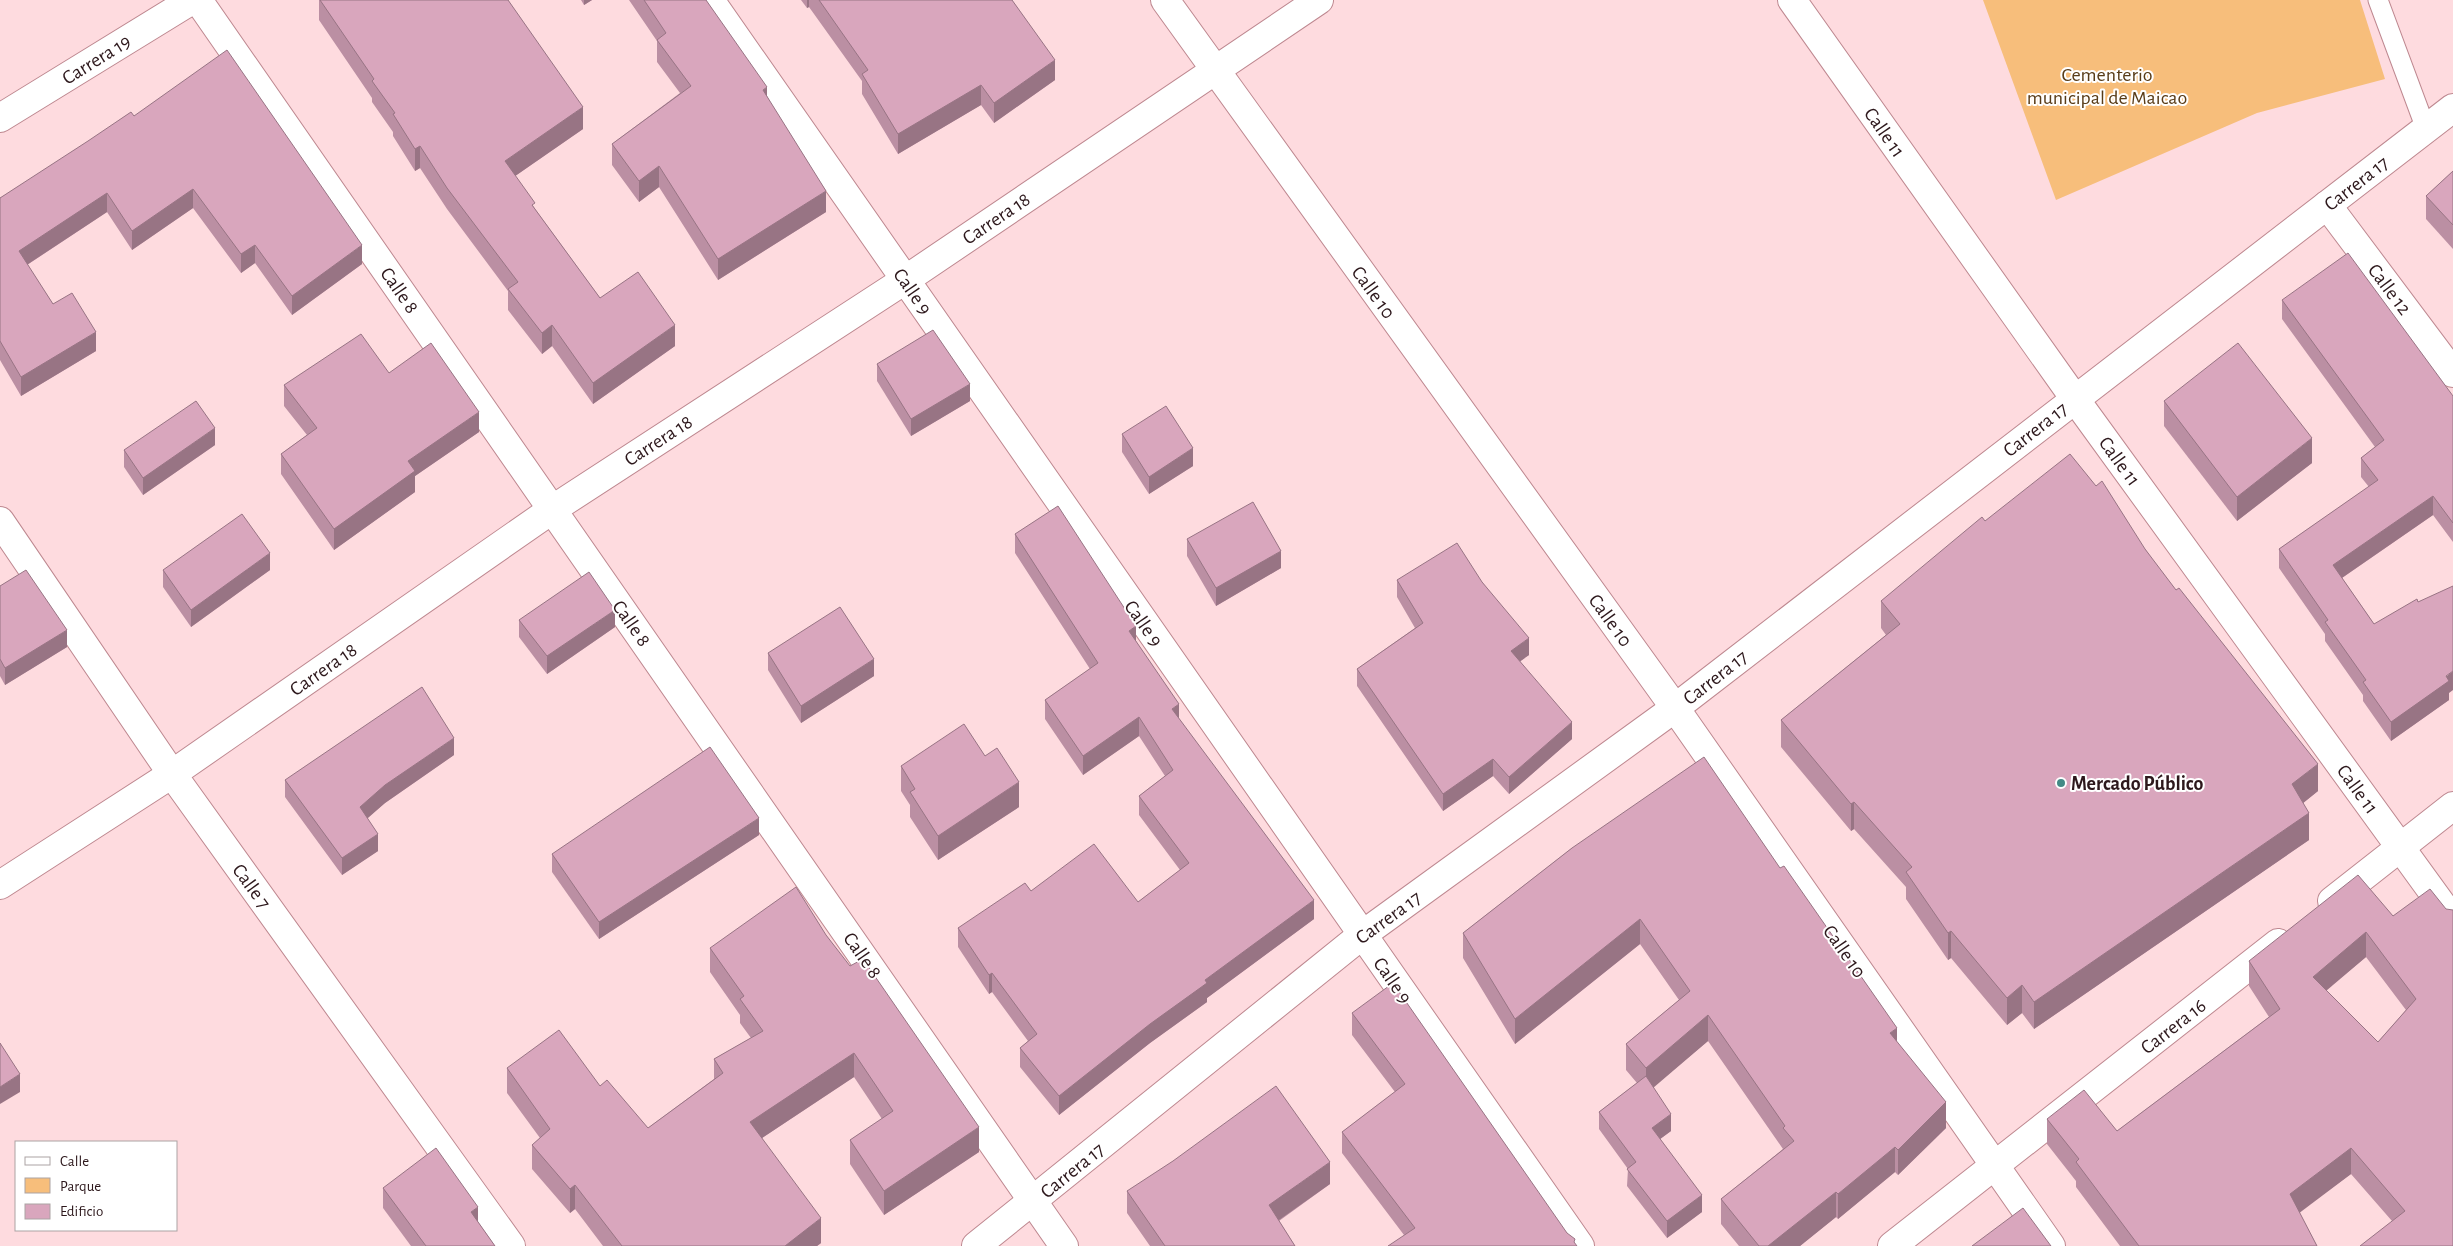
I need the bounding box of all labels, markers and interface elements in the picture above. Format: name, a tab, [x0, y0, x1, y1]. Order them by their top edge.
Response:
street label: Carrera 19	[59, 31, 134, 89]
park label: Cementerio municipal de Maicao	[2027, 65, 2187, 108]
street label: Calle 11	[1860, 104, 1908, 161]
street label: Carrera 17	[2321, 153, 2393, 215]
street label: Carrera 18	[959, 189, 1034, 249]
street label: Calle 12	[2364, 260, 2415, 319]
street label: Calle 10	[1348, 263, 1399, 323]
street label: Calle 8	[376, 264, 422, 317]
street label: Calle 9	[889, 265, 935, 318]
street label: Carrera 17	[2000, 399, 2072, 461]
street label: Carrera 18	[621, 412, 696, 470]
street label: Calle 11	[2095, 433, 2144, 490]
street label: Calle 10	[1585, 591, 1636, 651]
street label: Calle 8	[608, 597, 654, 650]
street label: Calle 9	[1120, 597, 1166, 650]
street label: Carrera 18	[286, 640, 361, 700]
street label: Carrera 17	[1680, 647, 1752, 709]
street label: Calle 11	[2333, 761, 2382, 818]
place label: Mercado Público	[2071, 774, 2204, 794]
marker: Mercado Público	[2055, 777, 2067, 789]
street label: Calle 7	[228, 860, 274, 913]
street label: Carrera 17	[1352, 888, 1425, 948]
street label: Calle 10	[1819, 921, 1869, 982]
street label: Calle 8	[839, 929, 885, 982]
street label: Calle 9	[1369, 954, 1415, 1007]
street label: Carrera 16	[2137, 995, 2210, 1058]
street label: Carrera 17	[1037, 1139, 1108, 1202]
legend	[15, 1141, 178, 1231]
text: Calle	[60, 1154, 89, 1169]
text: Parque	[60, 1179, 101, 1194]
text: Edificio	[60, 1204, 103, 1219]

